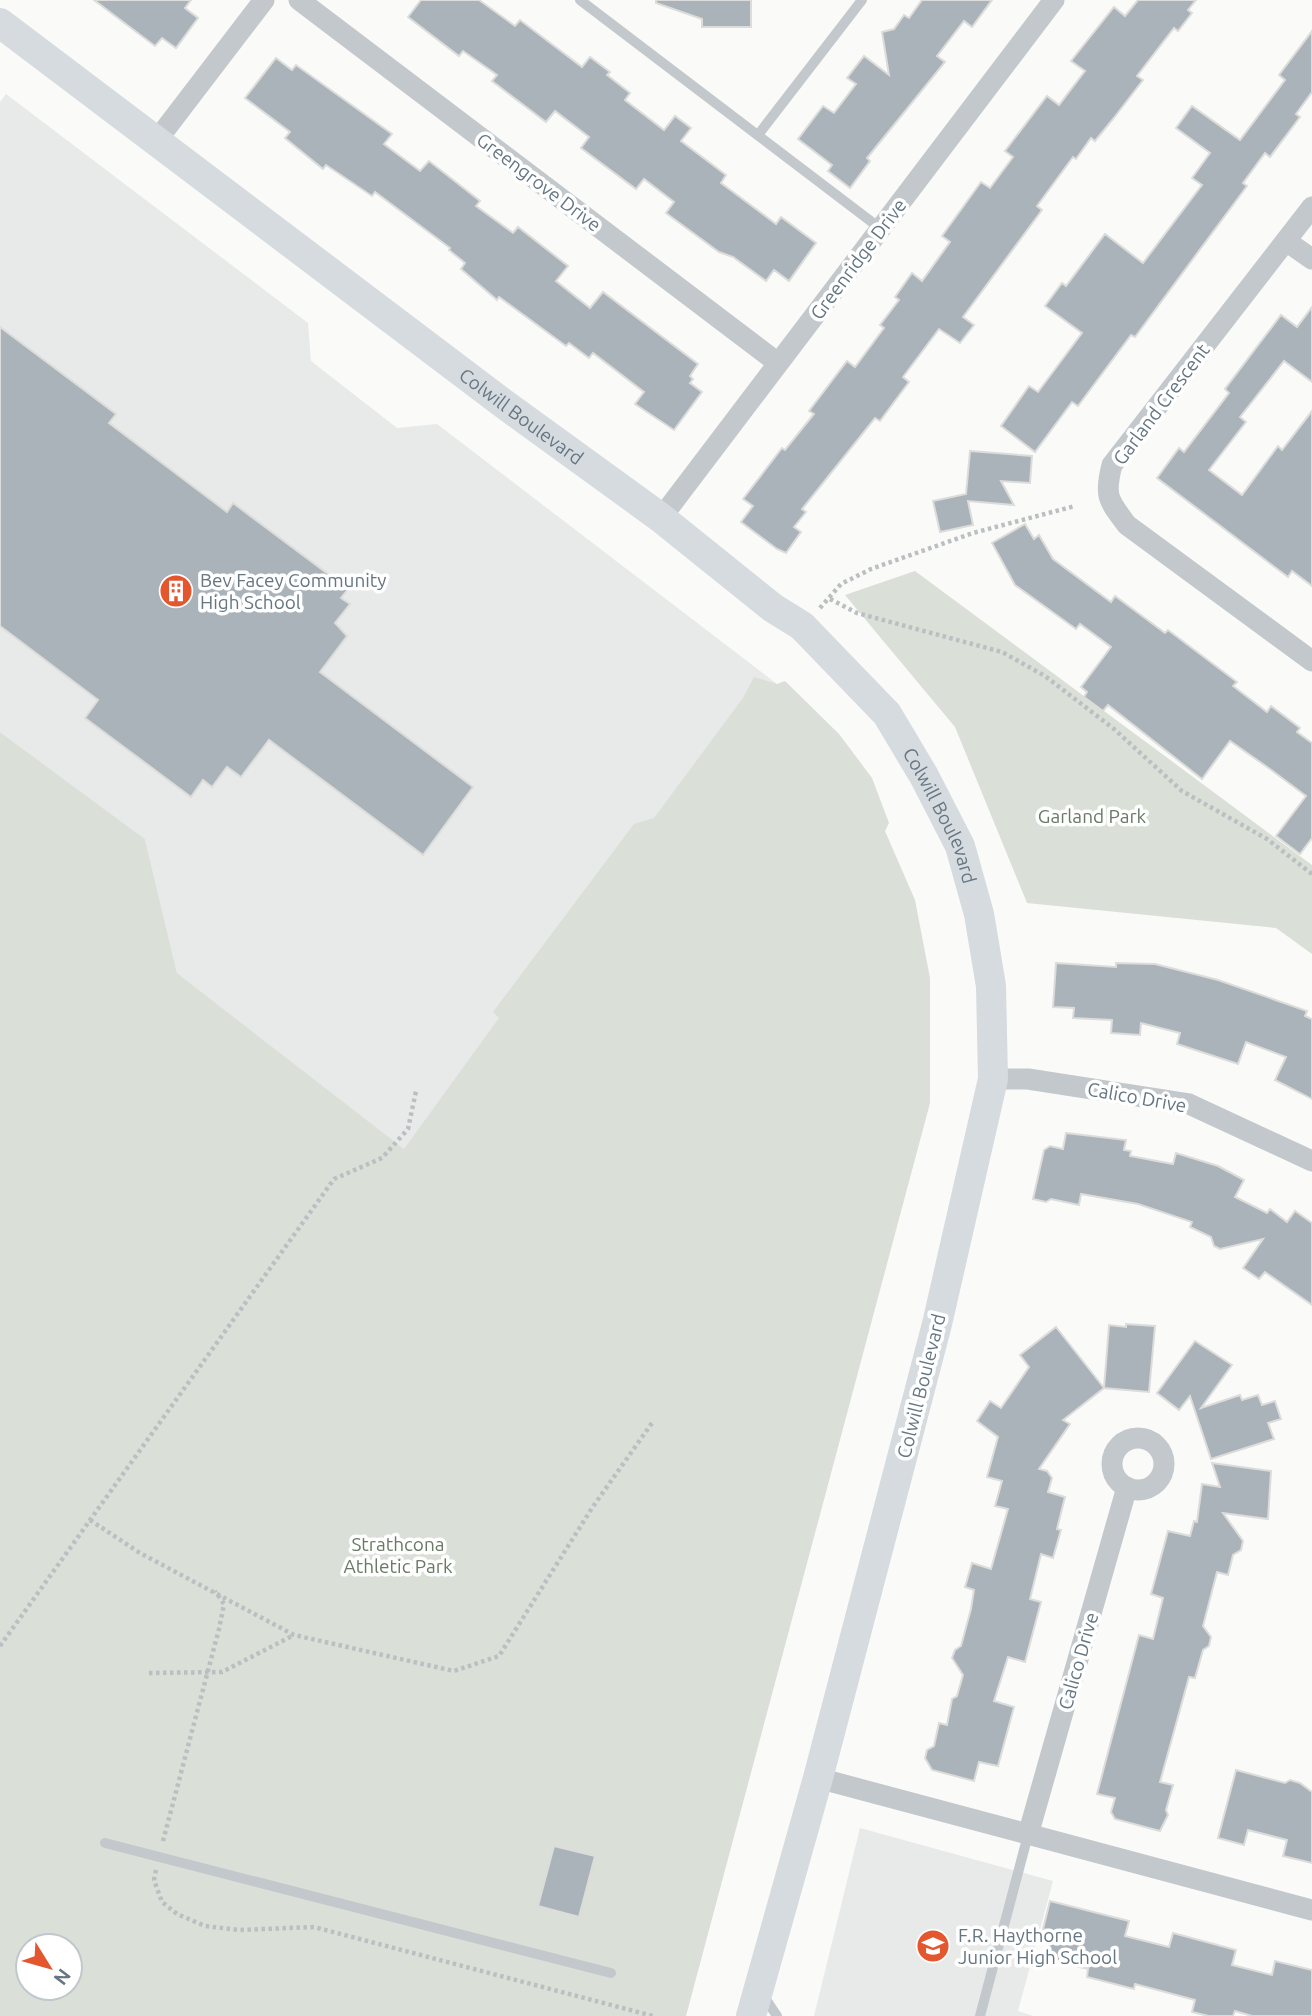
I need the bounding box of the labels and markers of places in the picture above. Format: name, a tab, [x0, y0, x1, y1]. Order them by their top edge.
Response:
place label: Bev Facey Community High School	[200, 569, 387, 613]
building icon: Bev Facey Community High School	[157, 572, 195, 610]
place label: F.R. Haythorne Junior High School	[958, 1924, 1117, 1968]
school or university icon: F.R. Haythorne Junior High School	[914, 1927, 952, 1965]

